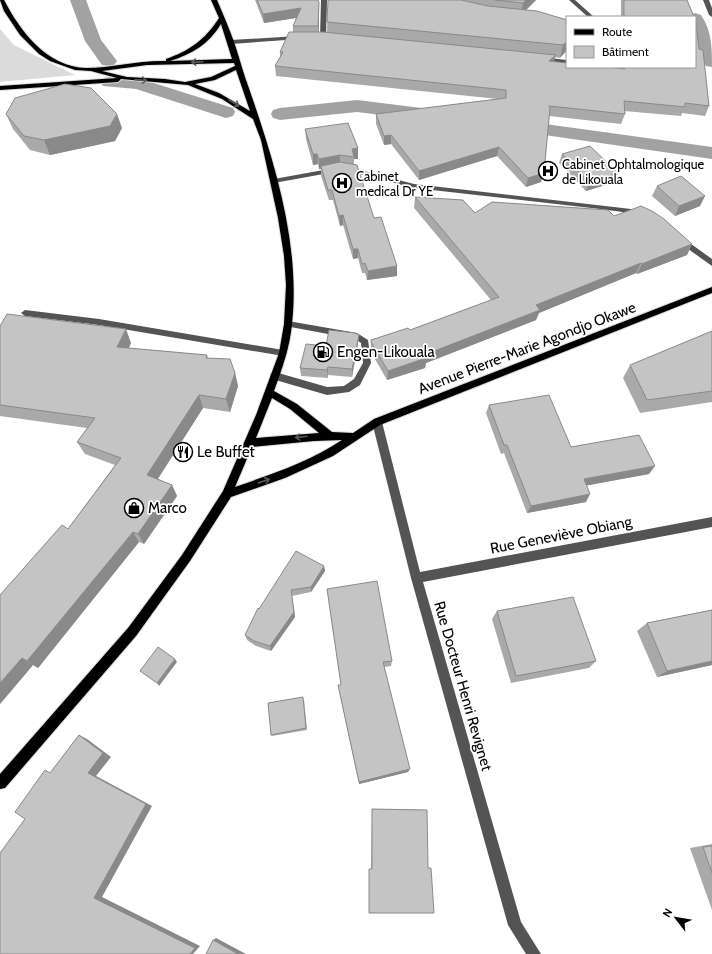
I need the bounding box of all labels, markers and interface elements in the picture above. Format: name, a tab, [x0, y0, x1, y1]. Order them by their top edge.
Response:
legend	[566, 16, 696, 68]
text: Route	[602, 24, 632, 39]
text: Bâtiment	[602, 44, 649, 59]
one-way arrow	[191, 59, 204, 66]
one-way arrow	[134, 76, 147, 84]
one-way arrow	[228, 99, 239, 107]
place label: Cabinet Ophtalmologique de Likouala	[562, 156, 704, 187]
hospital icon: Cabinet Ophtalmologique de Likouala	[537, 160, 559, 182]
place label: Cabinet medical Dr YE	[356, 168, 433, 199]
hospital icon: Cabinet medical Dr YE	[331, 172, 353, 194]
street label: Avenue Pierre-Marie Agondjo Okawe	[416, 298, 639, 398]
fuel station icon: Engen-Likouala	[312, 341, 334, 363]
place label: Engen-Likouala	[337, 343, 435, 361]
one-way arrow	[295, 433, 308, 441]
restaurant icon: Le Buffet	[172, 441, 194, 463]
place label: Le Buffet	[197, 443, 255, 461]
one-way arrow	[258, 477, 271, 484]
shop icon: Marco	[123, 497, 145, 519]
place label: Marco	[148, 499, 187, 517]
street label: Rue Geneviève Obiang	[489, 512, 634, 558]
street label: Rue Docteur Henri Revignet	[430, 599, 496, 773]
north arrow	[656, 898, 696, 938]
text: N	[659, 906, 675, 920]

